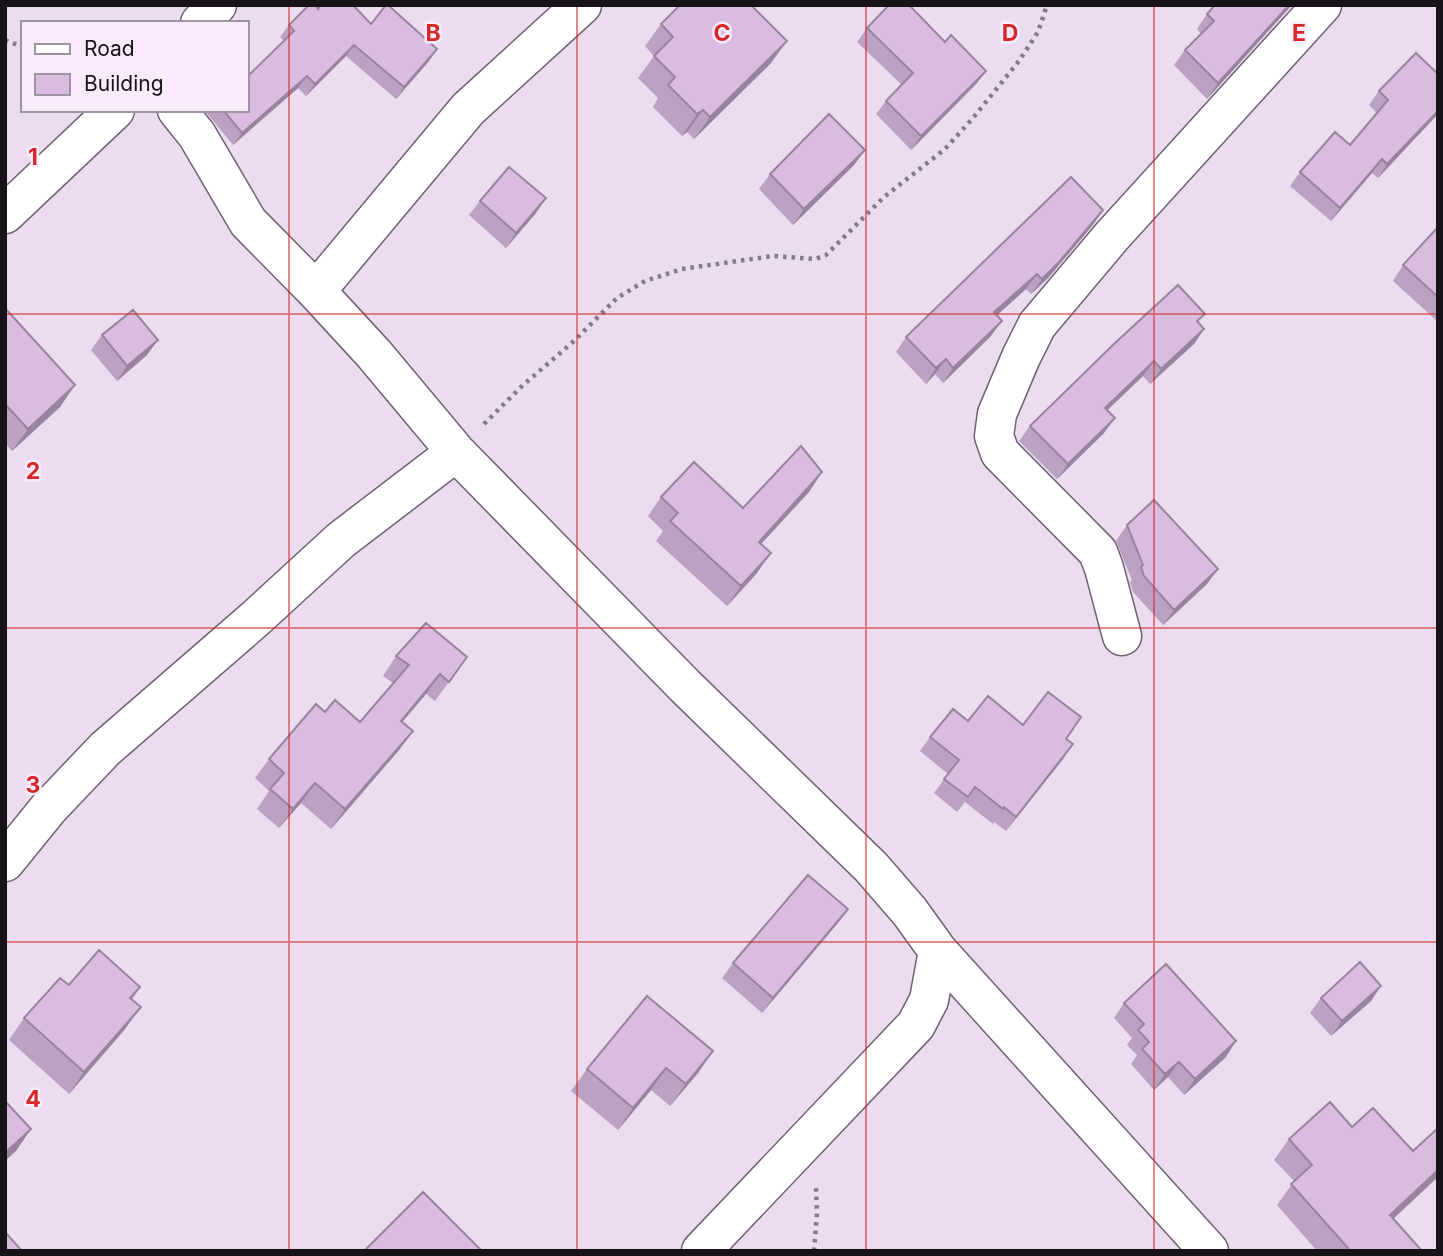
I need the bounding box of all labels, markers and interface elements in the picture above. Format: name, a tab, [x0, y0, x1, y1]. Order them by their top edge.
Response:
text: B	[425, 19, 441, 47]
text: C	[713, 19, 731, 47]
text: D	[1002, 19, 1018, 47]
text: E	[1292, 19, 1306, 47]
legend	[21, 21, 248, 112]
text: Road	[84, 36, 135, 61]
text: Building	[84, 71, 164, 96]
text: 1	[28, 143, 38, 171]
text: 2	[26, 457, 40, 485]
text: 3	[26, 771, 40, 799]
text: 4	[25, 1085, 41, 1113]

